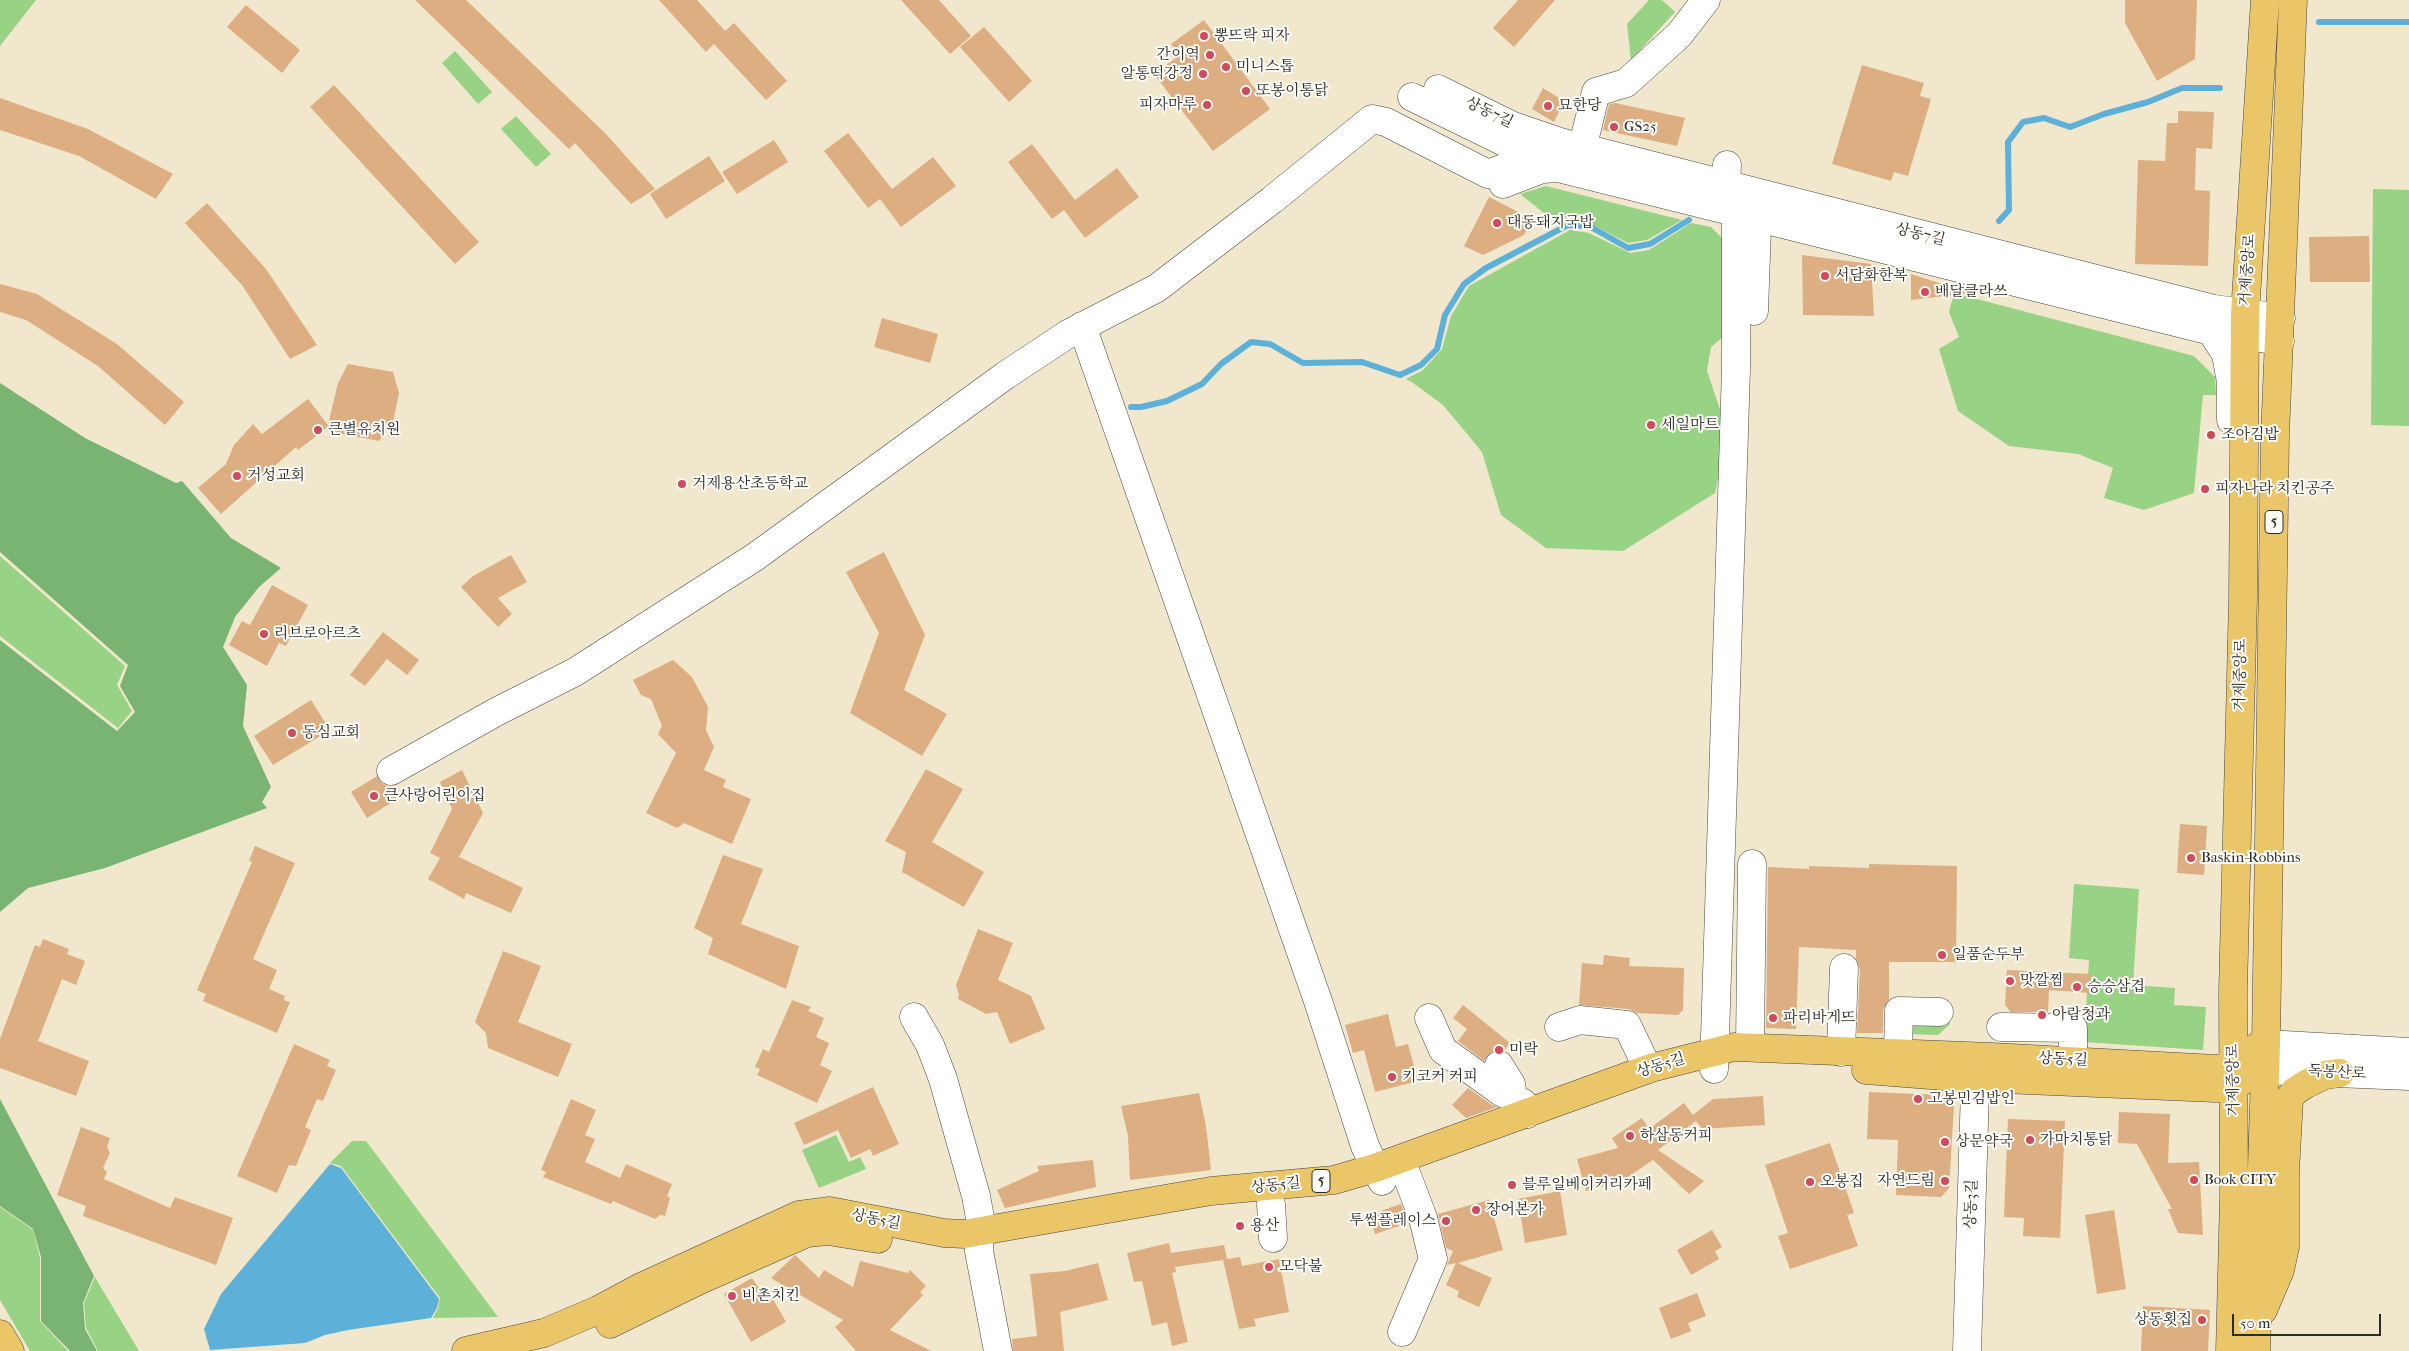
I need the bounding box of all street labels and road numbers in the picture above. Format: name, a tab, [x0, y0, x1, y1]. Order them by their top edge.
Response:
street label: 상동7길	[1462, 94, 1516, 132]
street label: 상동7길	[1893, 220, 1947, 250]
street label: 거제중앙로	[2236, 233, 2260, 307]
road number: 5	[2265, 511, 2283, 534]
street label: 거제중앙로	[2231, 639, 2251, 711]
street label: 거제중앙로	[2224, 1044, 2244, 1116]
street label: 상동5길	[1634, 1050, 1688, 1082]
street label: 상동5길	[2038, 1050, 2088, 1070]
street label: 독봉산로	[2308, 1062, 2366, 1084]
road number: 5	[1312, 1170, 1330, 1192]
street label: 상동5길	[1250, 1174, 1302, 1198]
street label: 상동3길	[1962, 1179, 1982, 1229]
street label: 상동5길	[850, 1206, 902, 1234]

